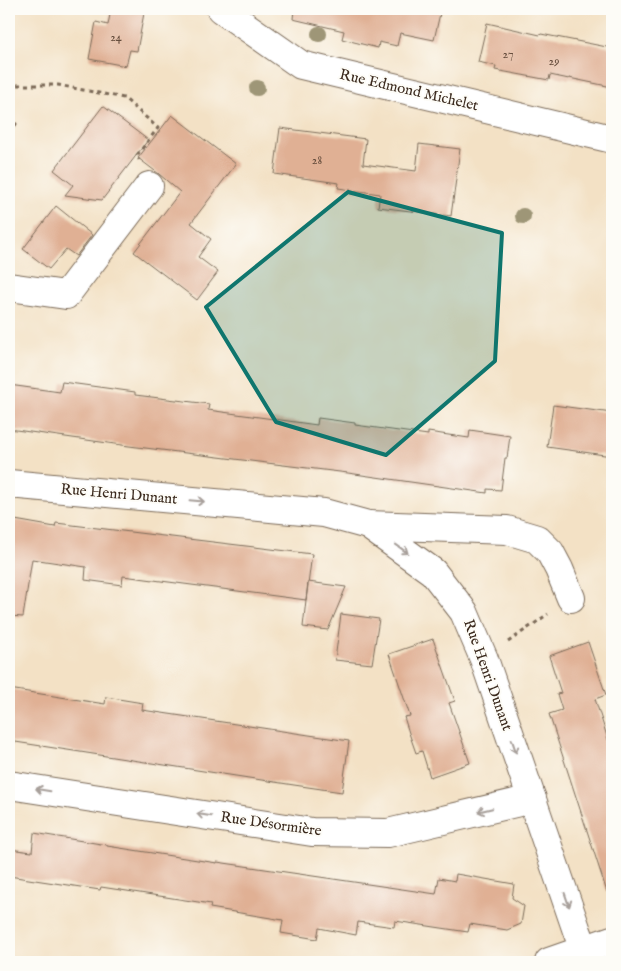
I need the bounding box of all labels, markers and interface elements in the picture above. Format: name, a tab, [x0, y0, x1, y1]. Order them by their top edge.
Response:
house number: 24	[110, 30, 122, 45]
house number: 27	[502, 47, 514, 62]
house number: 29	[549, 54, 559, 69]
street label: Rue Edmond Michelet	[338, 65, 480, 115]
house number: 28	[312, 153, 322, 168]
street label: Rue Henri Dunant	[60, 479, 178, 509]
one-way arrow	[188, 496, 204, 506]
one-way arrow	[395, 544, 409, 554]
street label: Rue Henri Dunant	[459, 617, 517, 733]
one-way arrow	[510, 738, 519, 753]
one-way arrow	[36, 785, 52, 795]
one-way arrow	[477, 806, 493, 815]
street label: Rue Désormière	[219, 808, 323, 841]
one-way arrow	[196, 810, 212, 820]
one-way arrow	[562, 891, 572, 907]

